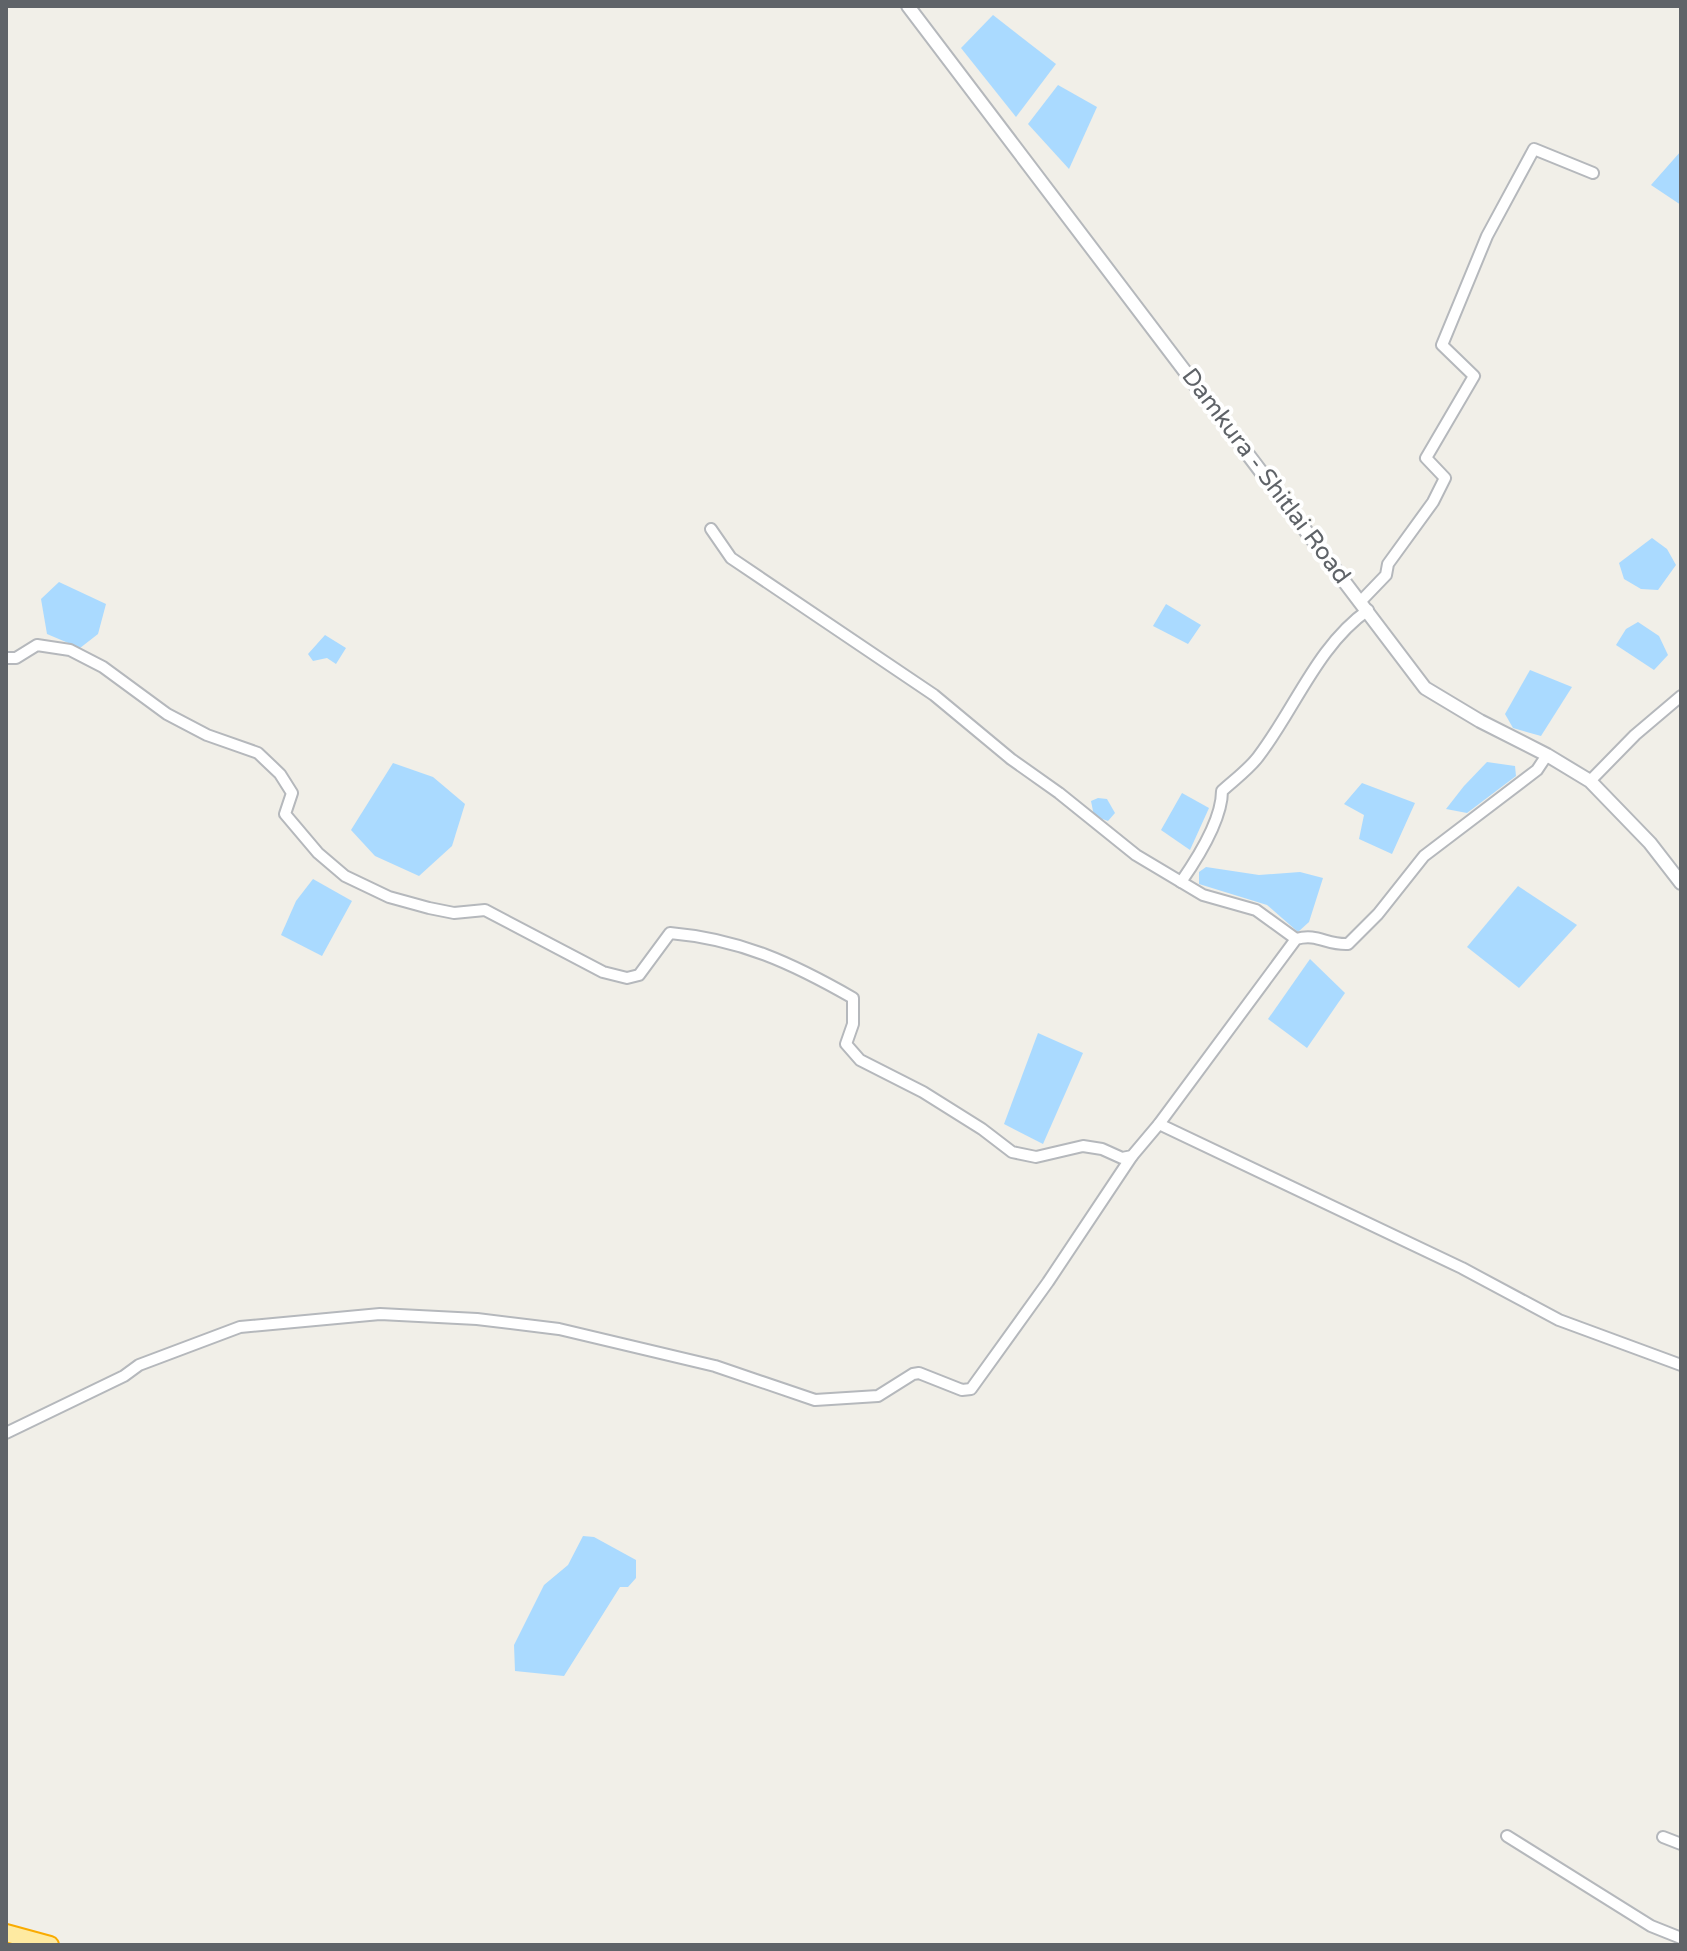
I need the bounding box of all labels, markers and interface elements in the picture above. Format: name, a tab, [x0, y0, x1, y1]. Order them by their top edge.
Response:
street label: Damkura - Shitlai Road	[1175, 363, 1357, 589]

